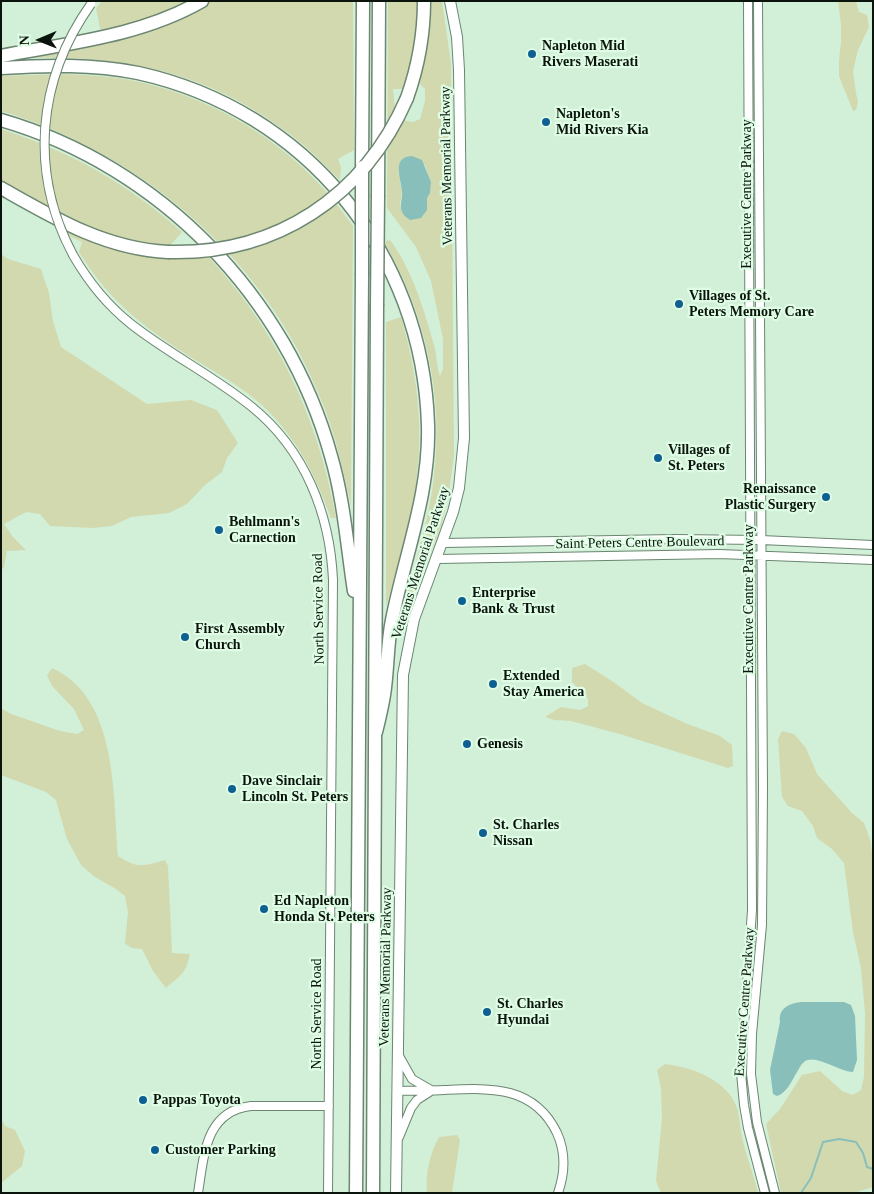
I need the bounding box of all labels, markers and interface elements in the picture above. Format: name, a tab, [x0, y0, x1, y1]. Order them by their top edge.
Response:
north arrow	[15, 15, 65, 65]
text: N	[17, 35, 32, 45]
place label: Napleton Mid Rivers Maserati	[542, 38, 638, 70]
marker: Napleton Mid Rivers Maserati	[526, 48, 538, 60]
street label: Veterans Memorial Parkway	[437, 86, 457, 246]
place label: Napleton's Mid Rivers Kia	[556, 106, 649, 138]
marker: Napleton's Mid Rivers Kia	[540, 116, 552, 128]
street label: Executive Centre Parkway	[739, 119, 755, 269]
place label: Villages of St. Peters Memory Care	[689, 288, 814, 321]
marker: Villages of St. Peters Memory Care	[673, 298, 685, 310]
place label: Villages of St. Peters	[668, 442, 730, 474]
marker: Villages of St. Peters	[652, 452, 664, 464]
place label: Renaissance Plastic Surgery	[725, 481, 816, 514]
street label: Veterans Memorial Parkway	[388, 485, 454, 641]
marker: Renaissance Plastic Surgery	[820, 491, 832, 503]
place label: Behlmann's Carnection	[229, 514, 300, 546]
marker: Behlmann's Carnection	[213, 524, 225, 536]
street label: Executive Centre Parkway	[741, 524, 757, 674]
street label: Saint Peters Centre Boulevard	[555, 533, 725, 553]
street label: North Service Road	[310, 553, 328, 665]
place label: Enterprise Bank & Trust	[472, 585, 555, 618]
marker: Enterprise Bank & Trust	[456, 595, 468, 607]
place label: First Assembly Church	[195, 621, 285, 654]
marker: First Assembly Church	[179, 631, 191, 643]
place label: Extended Stay America	[503, 668, 584, 700]
marker: Extended Stay America	[487, 678, 499, 690]
place label: Genesis	[477, 736, 523, 752]
marker: Genesis	[461, 738, 473, 750]
place label: Dave Sinclair Lincoln St. Peters	[242, 773, 348, 806]
marker: Dave Sinclair Lincoln St. Peters	[226, 783, 238, 795]
place label: St. Charles Nissan	[493, 817, 559, 850]
marker: St. Charles Nissan	[477, 827, 489, 839]
street label: Veterans Memorial Parkway	[376, 887, 396, 1047]
place label: Ed Napleton Honda St. Peters	[274, 893, 375, 926]
marker: Ed Napleton Honda St. Peters	[258, 903, 270, 915]
street label: Executive Centre Parkway	[731, 927, 759, 1077]
street label: North Service Road	[309, 958, 325, 1070]
place label: St. Charles Hyundai	[497, 996, 563, 1028]
marker: St. Charles Hyundai	[481, 1006, 493, 1018]
place label: Pappas Toyota	[153, 1092, 241, 1108]
marker: Pappas Toyota	[137, 1094, 149, 1106]
place label: Customer Parking	[165, 1142, 276, 1158]
marker: Customer Parking	[149, 1144, 161, 1156]

